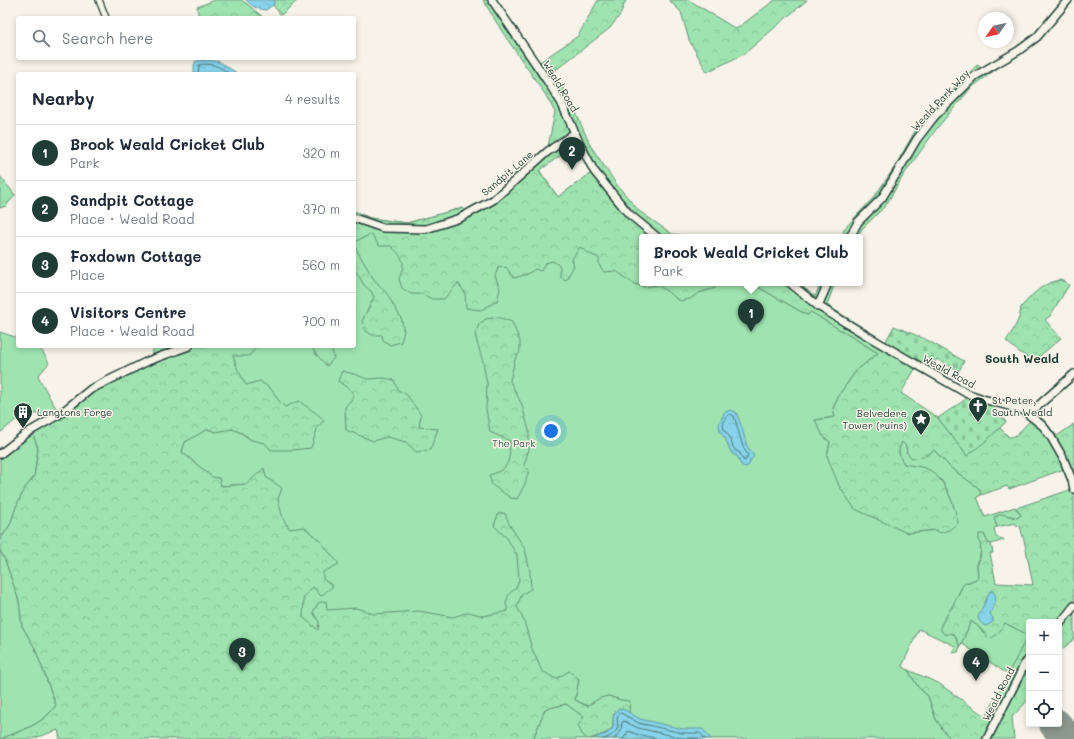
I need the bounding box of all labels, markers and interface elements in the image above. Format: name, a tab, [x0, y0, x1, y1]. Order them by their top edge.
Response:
north arrow	[978, 12, 1014, 48]
search box	[16, 16, 356, 60]
icon: search	[30, 27, 52, 49]
text: Search here	[62, 28, 153, 48]
street label: Weald Road	[540, 57, 582, 115]
street label: Weald Park Way	[908, 66, 972, 134]
text: Nearby	[32, 87, 94, 109]
text: 4 results	[285, 90, 340, 107]
text: Brook Weald Cricket Club	[70, 134, 265, 154]
pin: 2	[559, 137, 585, 170]
text: 1	[42, 144, 48, 161]
text: 320 m	[303, 144, 340, 161]
street label: Sandpit Lane	[478, 147, 536, 199]
text: Park	[70, 154, 99, 171]
text: Sandpit Cottage	[70, 190, 194, 210]
text: 2	[41, 200, 49, 217]
text: 370 m	[303, 200, 340, 217]
text: Place · Weald Road	[70, 210, 195, 227]
popup	[639, 234, 863, 286]
text: Brook Weald Cricket Club	[654, 242, 848, 262]
text: Foxdown Cottage	[70, 246, 201, 266]
text: 3	[41, 256, 49, 273]
text: 560 m	[302, 256, 340, 273]
text: Park	[654, 262, 683, 279]
text: Place	[70, 266, 105, 283]
pin: 1	[738, 299, 764, 332]
text: Visitors Centre	[70, 302, 186, 322]
text: 4	[41, 312, 49, 329]
text: 700 m	[302, 312, 340, 329]
text: Place · Weald Road	[70, 322, 195, 339]
district label: South Weald	[985, 350, 1059, 366]
street label: Weald Road	[920, 351, 978, 391]
place label: St Peter, South Weald	[992, 393, 1052, 419]
church icon: St Peter, South Weald	[967, 395, 989, 423]
building icon: Langtons Forge	[12, 401, 34, 429]
place label: Langtons Forge	[37, 405, 112, 419]
place label: Belvedere Tower (ruins)	[843, 406, 907, 432]
place icon: Belvedere Tower (ruins)	[910, 408, 932, 436]
your location	[541, 421, 561, 441]
park label: The Park	[492, 436, 536, 450]
map controls	[1026, 619, 1062, 727]
button: +	[1026, 619, 1062, 655]
pin: 3	[229, 638, 255, 671]
pin: 4	[963, 648, 989, 681]
button: −	[1026, 655, 1062, 691]
street label: Weald Road	[979, 665, 1017, 723]
button: locate	[1026, 691, 1062, 727]

